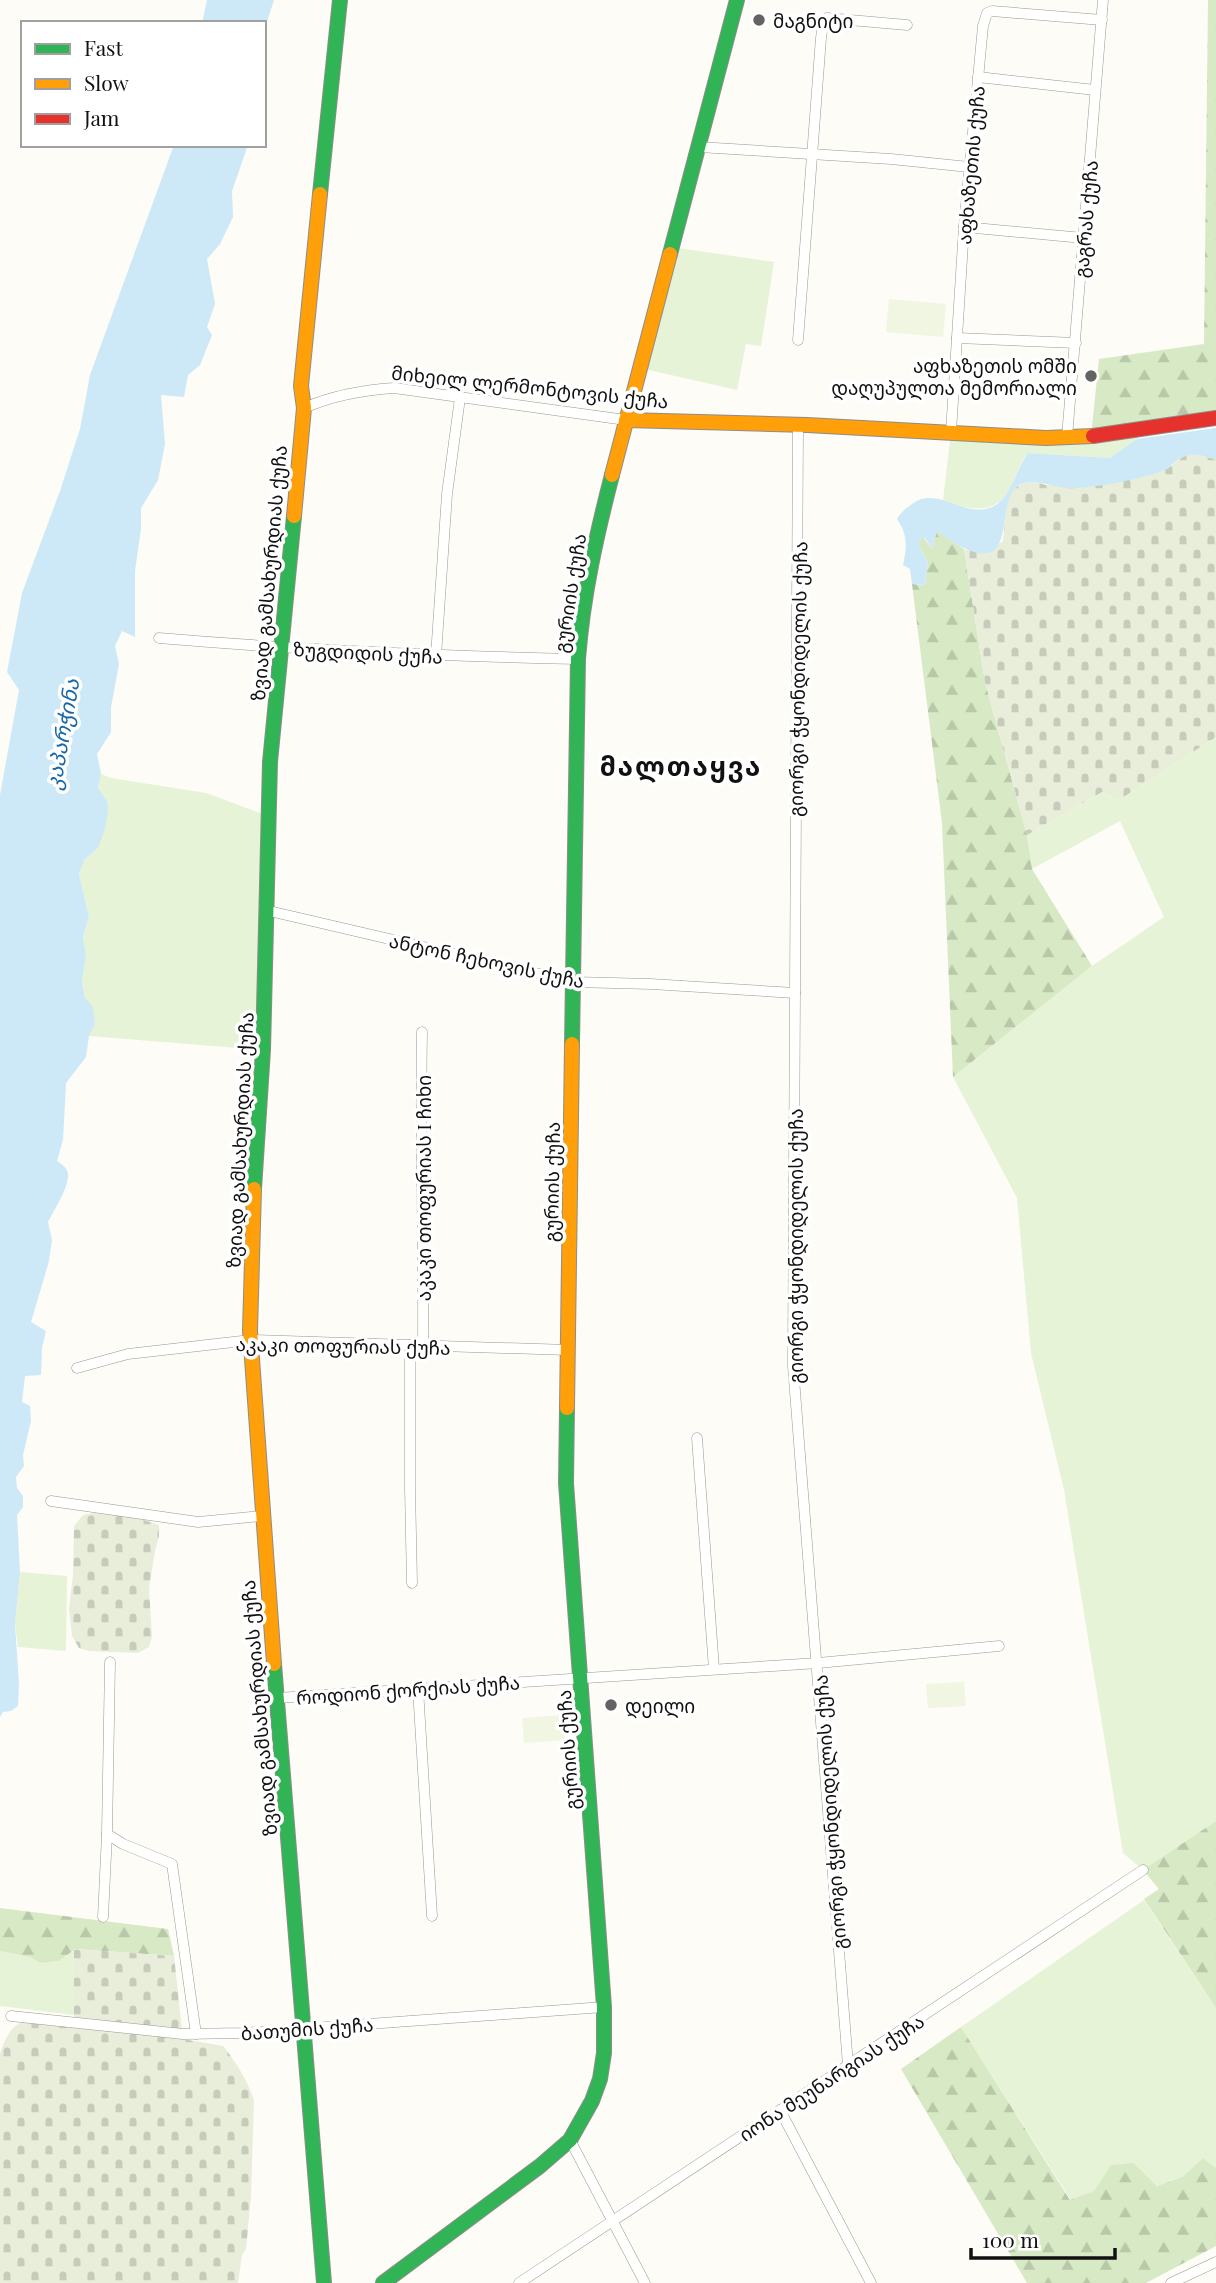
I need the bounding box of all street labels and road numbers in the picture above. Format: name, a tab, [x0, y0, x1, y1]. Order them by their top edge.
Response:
street label: აფხაზეთის ქუჩა	[950, 85, 990, 245]
street label: გაგრას ქუჩა	[1067, 159, 1103, 279]
street label: მიხეილ ლერმონტოვის ქუჩა	[390, 359, 670, 414]
street label: ზვიად გამსახურდიას ქუჩა	[244, 444, 293, 702]
street label: გურიის ქუჩა	[547, 531, 591, 655]
street label: გიორგი ჭყონდიდელის ქუჩა	[782, 541, 813, 817]
street label: ზუგდიდის ქუჩა	[293, 635, 443, 670]
street label: ანტონ ჩეხოვის ქუჩა	[387, 927, 587, 993]
street label: ზვიად გამსახურდიას ქუჩა	[219, 1011, 260, 1269]
street label: აკაკი თოფურიას I ჩიხი	[410, 1075, 436, 1301]
street label: გიორგი ჭყონდიდელის ქუჩა	[782, 1108, 809, 1384]
street label: გურიის ქუჩა	[537, 1122, 565, 1242]
street label: აკაკი თოფურიას ქუჩა	[235, 1330, 451, 1360]
street label: ზვიად გამსახურდიას ქუჩა	[234, 1579, 283, 1837]
street label: როდიონ ქორქიას ქუჩა	[295, 1668, 521, 1711]
street label: გიორგი ჭყონდიდელის ქუჩა	[806, 1674, 853, 1950]
street label: გურიის ქუჩა	[550, 1689, 584, 1811]
street label: იონა მეუნარგიას ქუჩა	[733, 2007, 929, 2147]
street label: ბათუმის ქუჩა	[240, 2010, 374, 2046]

